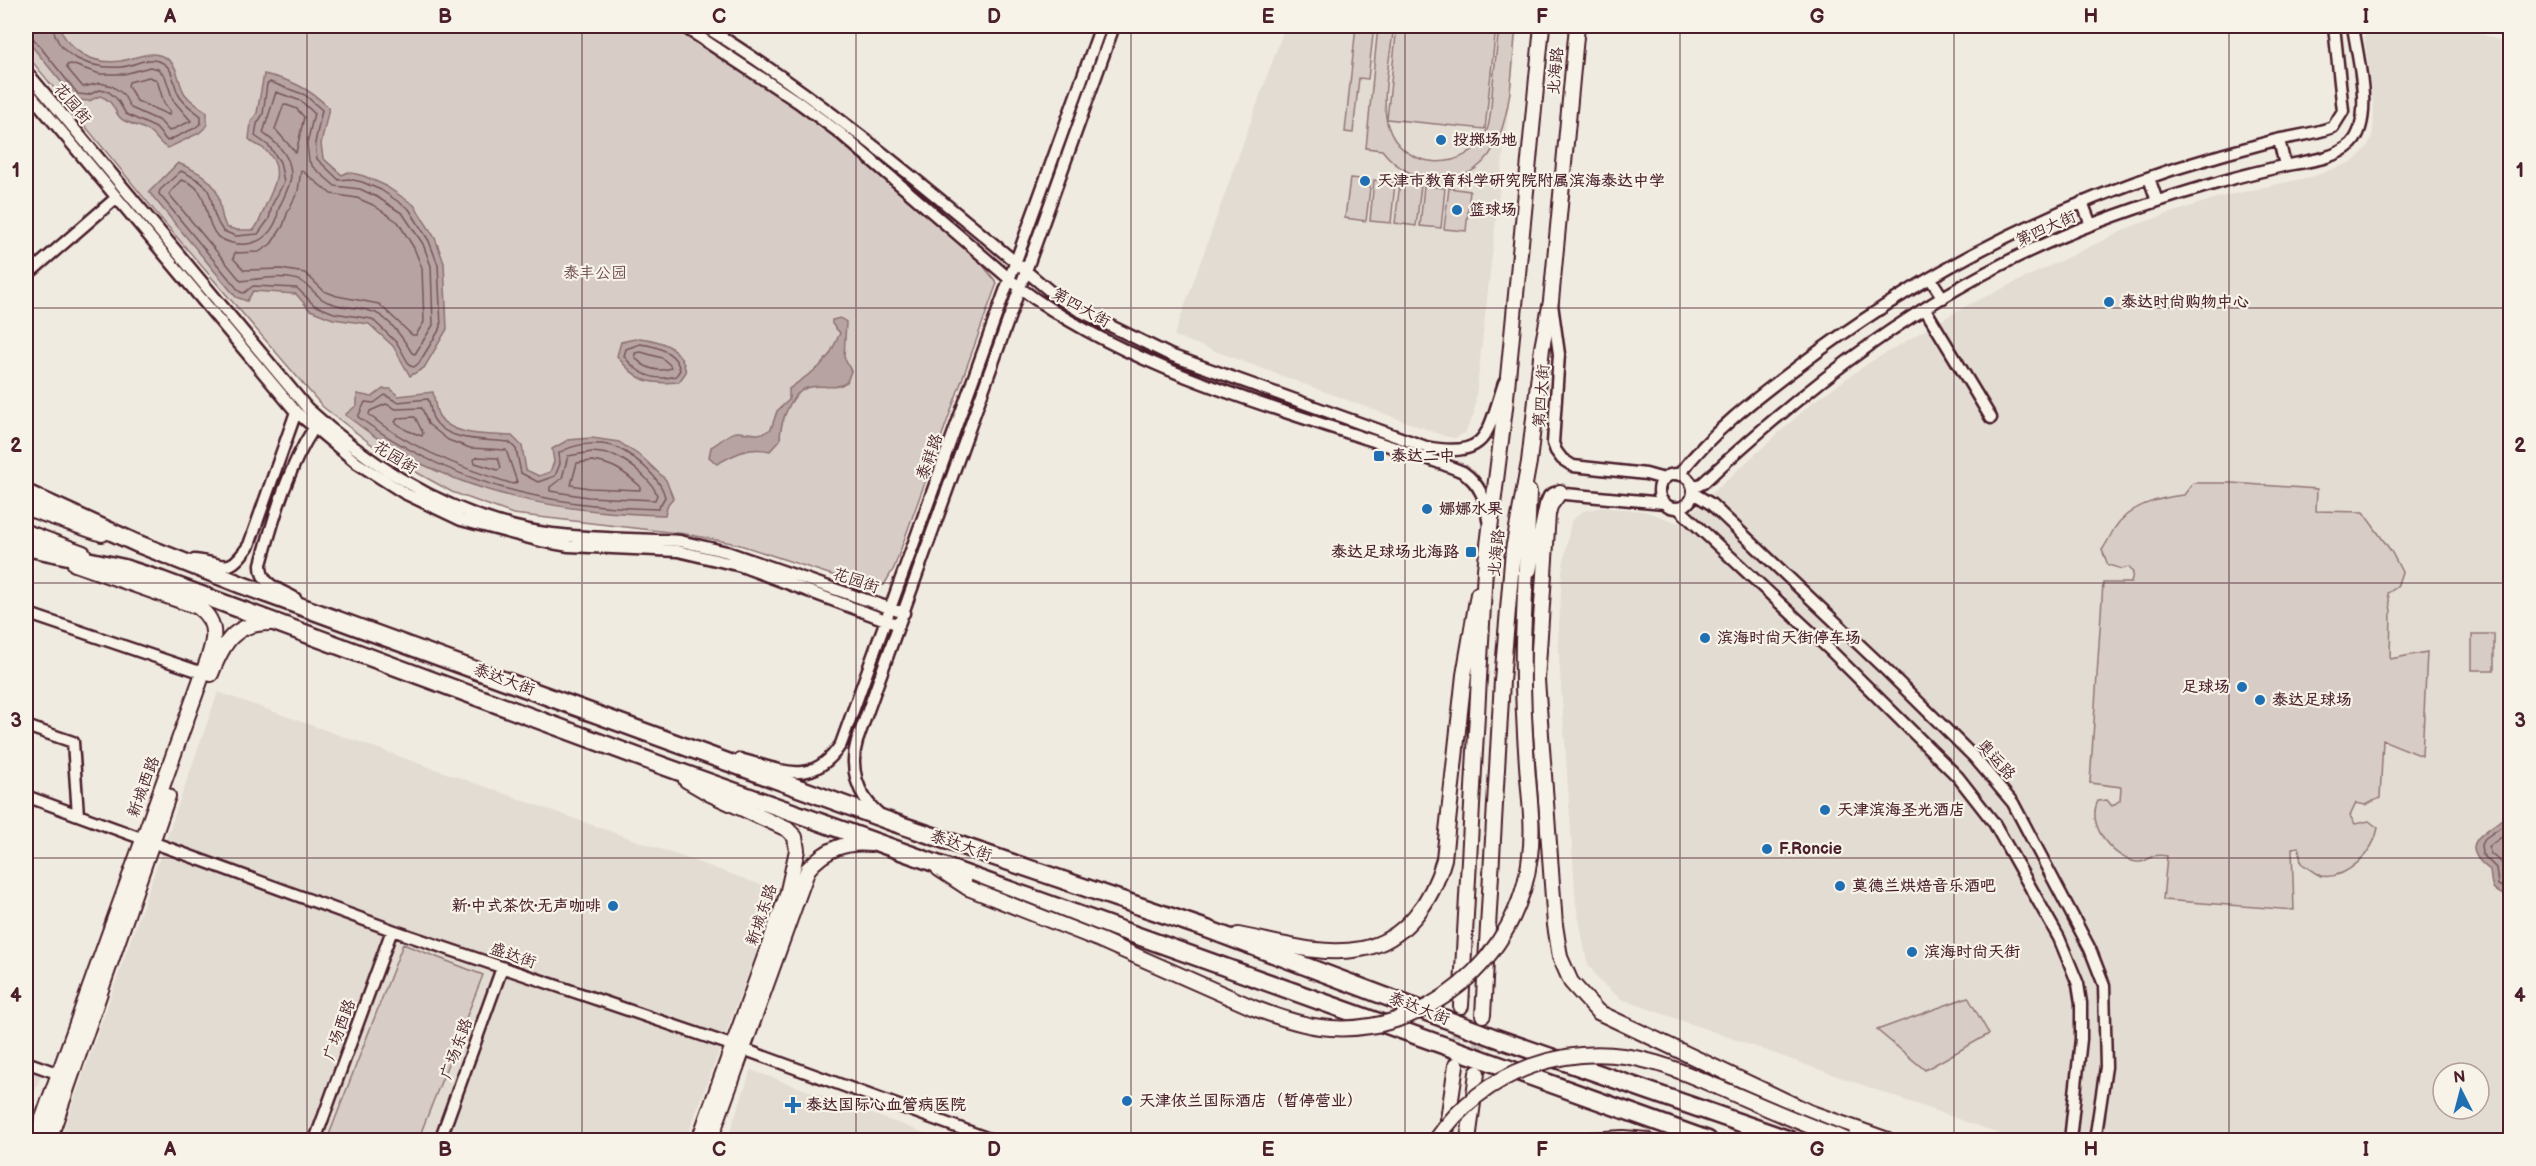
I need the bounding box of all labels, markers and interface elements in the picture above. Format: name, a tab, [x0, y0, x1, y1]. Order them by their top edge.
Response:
text: A	[163, 5, 177, 29]
text: B	[438, 5, 452, 29]
text: C	[712, 5, 726, 29]
text: D	[987, 5, 1001, 29]
text: E	[1262, 5, 1275, 29]
text: F	[1536, 5, 1548, 29]
text: G	[1810, 5, 1825, 29]
text: H	[2084, 5, 2098, 29]
text: I	[2363, 5, 2369, 29]
street label: 北海路	[1544, 46, 1568, 96]
street label: 花园街	[49, 80, 95, 128]
place label: 投掷场地	[1453, 131, 1517, 150]
marker: 投掷场地	[1434, 133, 1448, 147]
text: 1	[12, 159, 20, 183]
text: 1	[2516, 159, 2524, 183]
place label: 天津市教育科学研究院附属滨海泰达中学	[1377, 172, 1665, 191]
marker: 天津市教育科学研究院附属滨海泰达中学	[1358, 174, 1372, 188]
place label: 篮球场	[1469, 201, 1517, 220]
marker: 篮球场	[1450, 203, 1464, 217]
street label: 第四大街	[2013, 207, 2079, 251]
park label: 泰丰公园	[563, 264, 627, 283]
street label: 第四大街	[1048, 284, 1114, 332]
place label: 泰达时尚购物中心	[2121, 293, 2249, 312]
marker: 泰达时尚购物中心	[2102, 295, 2116, 309]
street label: 第四大街	[1530, 363, 1554, 429]
street label: 泰祥路	[913, 431, 947, 483]
text: 2	[10, 434, 22, 458]
text: 2	[2514, 434, 2526, 458]
street label: 花园街	[370, 437, 420, 479]
place label: 泰达二中	[1391, 447, 1455, 466]
marker: 泰达二中	[1372, 449, 1386, 463]
place label: 娜娜水果	[1439, 500, 1503, 519]
marker: 娜娜水果	[1420, 502, 1434, 516]
street label: 北海路	[1485, 528, 1509, 578]
place label: 泰达足球场北海路	[1331, 543, 1459, 562]
marker: 泰达足球场北海路	[1464, 545, 1478, 559]
street label: 花园街	[830, 564, 882, 598]
place label: 滨海时尚天街停车场	[1717, 629, 1861, 648]
marker: 滨海时尚天街停车场	[1698, 631, 1712, 645]
street label: 泰达大街	[471, 660, 537, 700]
place label: 足球场	[2182, 678, 2230, 697]
marker: 足球场	[2235, 680, 2249, 694]
place label: 泰达足球场	[2272, 691, 2352, 710]
marker: 泰达足球场	[2253, 693, 2267, 707]
text: 3	[10, 709, 22, 733]
text: 3	[2514, 709, 2526, 733]
street label: 奥运路	[1973, 736, 2019, 784]
street label: 新城西路	[124, 754, 164, 820]
place label: 天津滨海圣光酒店	[1837, 801, 1965, 820]
marker: 天津滨海圣光酒店	[1818, 803, 1832, 817]
street label: 泰达大街	[928, 827, 994, 865]
place label: F.Roncie	[1779, 840, 1842, 859]
marker: F.Roncie	[1760, 842, 1774, 856]
place label: 莫德兰烘焙音乐酒吧	[1852, 877, 1996, 896]
marker: 莫德兰烘焙音乐酒吧	[1833, 879, 1847, 893]
street label: 新城东路	[743, 882, 781, 948]
place label: 新·中式茶饮·无声咖啡	[452, 897, 601, 916]
marker: 新·中式茶饮·无声咖啡	[606, 899, 620, 913]
street label: 盛达街	[487, 939, 539, 973]
place label: 滨海时尚天街	[1924, 943, 2020, 962]
marker: 滨海时尚天街	[1905, 945, 1919, 959]
text: 4	[10, 984, 22, 1008]
text: 4	[2514, 984, 2526, 1008]
street label: 泰达大街	[1386, 989, 1452, 1029]
street label: 广场西路	[320, 997, 360, 1063]
street label: 广场东路	[437, 1016, 477, 1082]
north arrow	[2431, 1061, 2491, 1121]
text: N	[2453, 1067, 2467, 1088]
place label: 天津依兰国际酒店（暂停营业）	[1139, 1092, 1363, 1111]
marker: 天津依兰国际酒店（暂停营业）	[1120, 1094, 1134, 1108]
marker: 泰达国际心血管病医院	[784, 1096, 802, 1114]
place label: 泰达国际心血管病医院	[806, 1096, 966, 1115]
text: A	[163, 1138, 177, 1162]
text: B	[438, 1138, 452, 1162]
text: C	[712, 1138, 726, 1162]
text: D	[987, 1138, 1001, 1162]
text: E	[1262, 1138, 1275, 1162]
text: F	[1536, 1138, 1548, 1162]
text: G	[1810, 1138, 1825, 1162]
text: H	[2084, 1138, 2098, 1162]
text: I	[2363, 1138, 2369, 1162]

